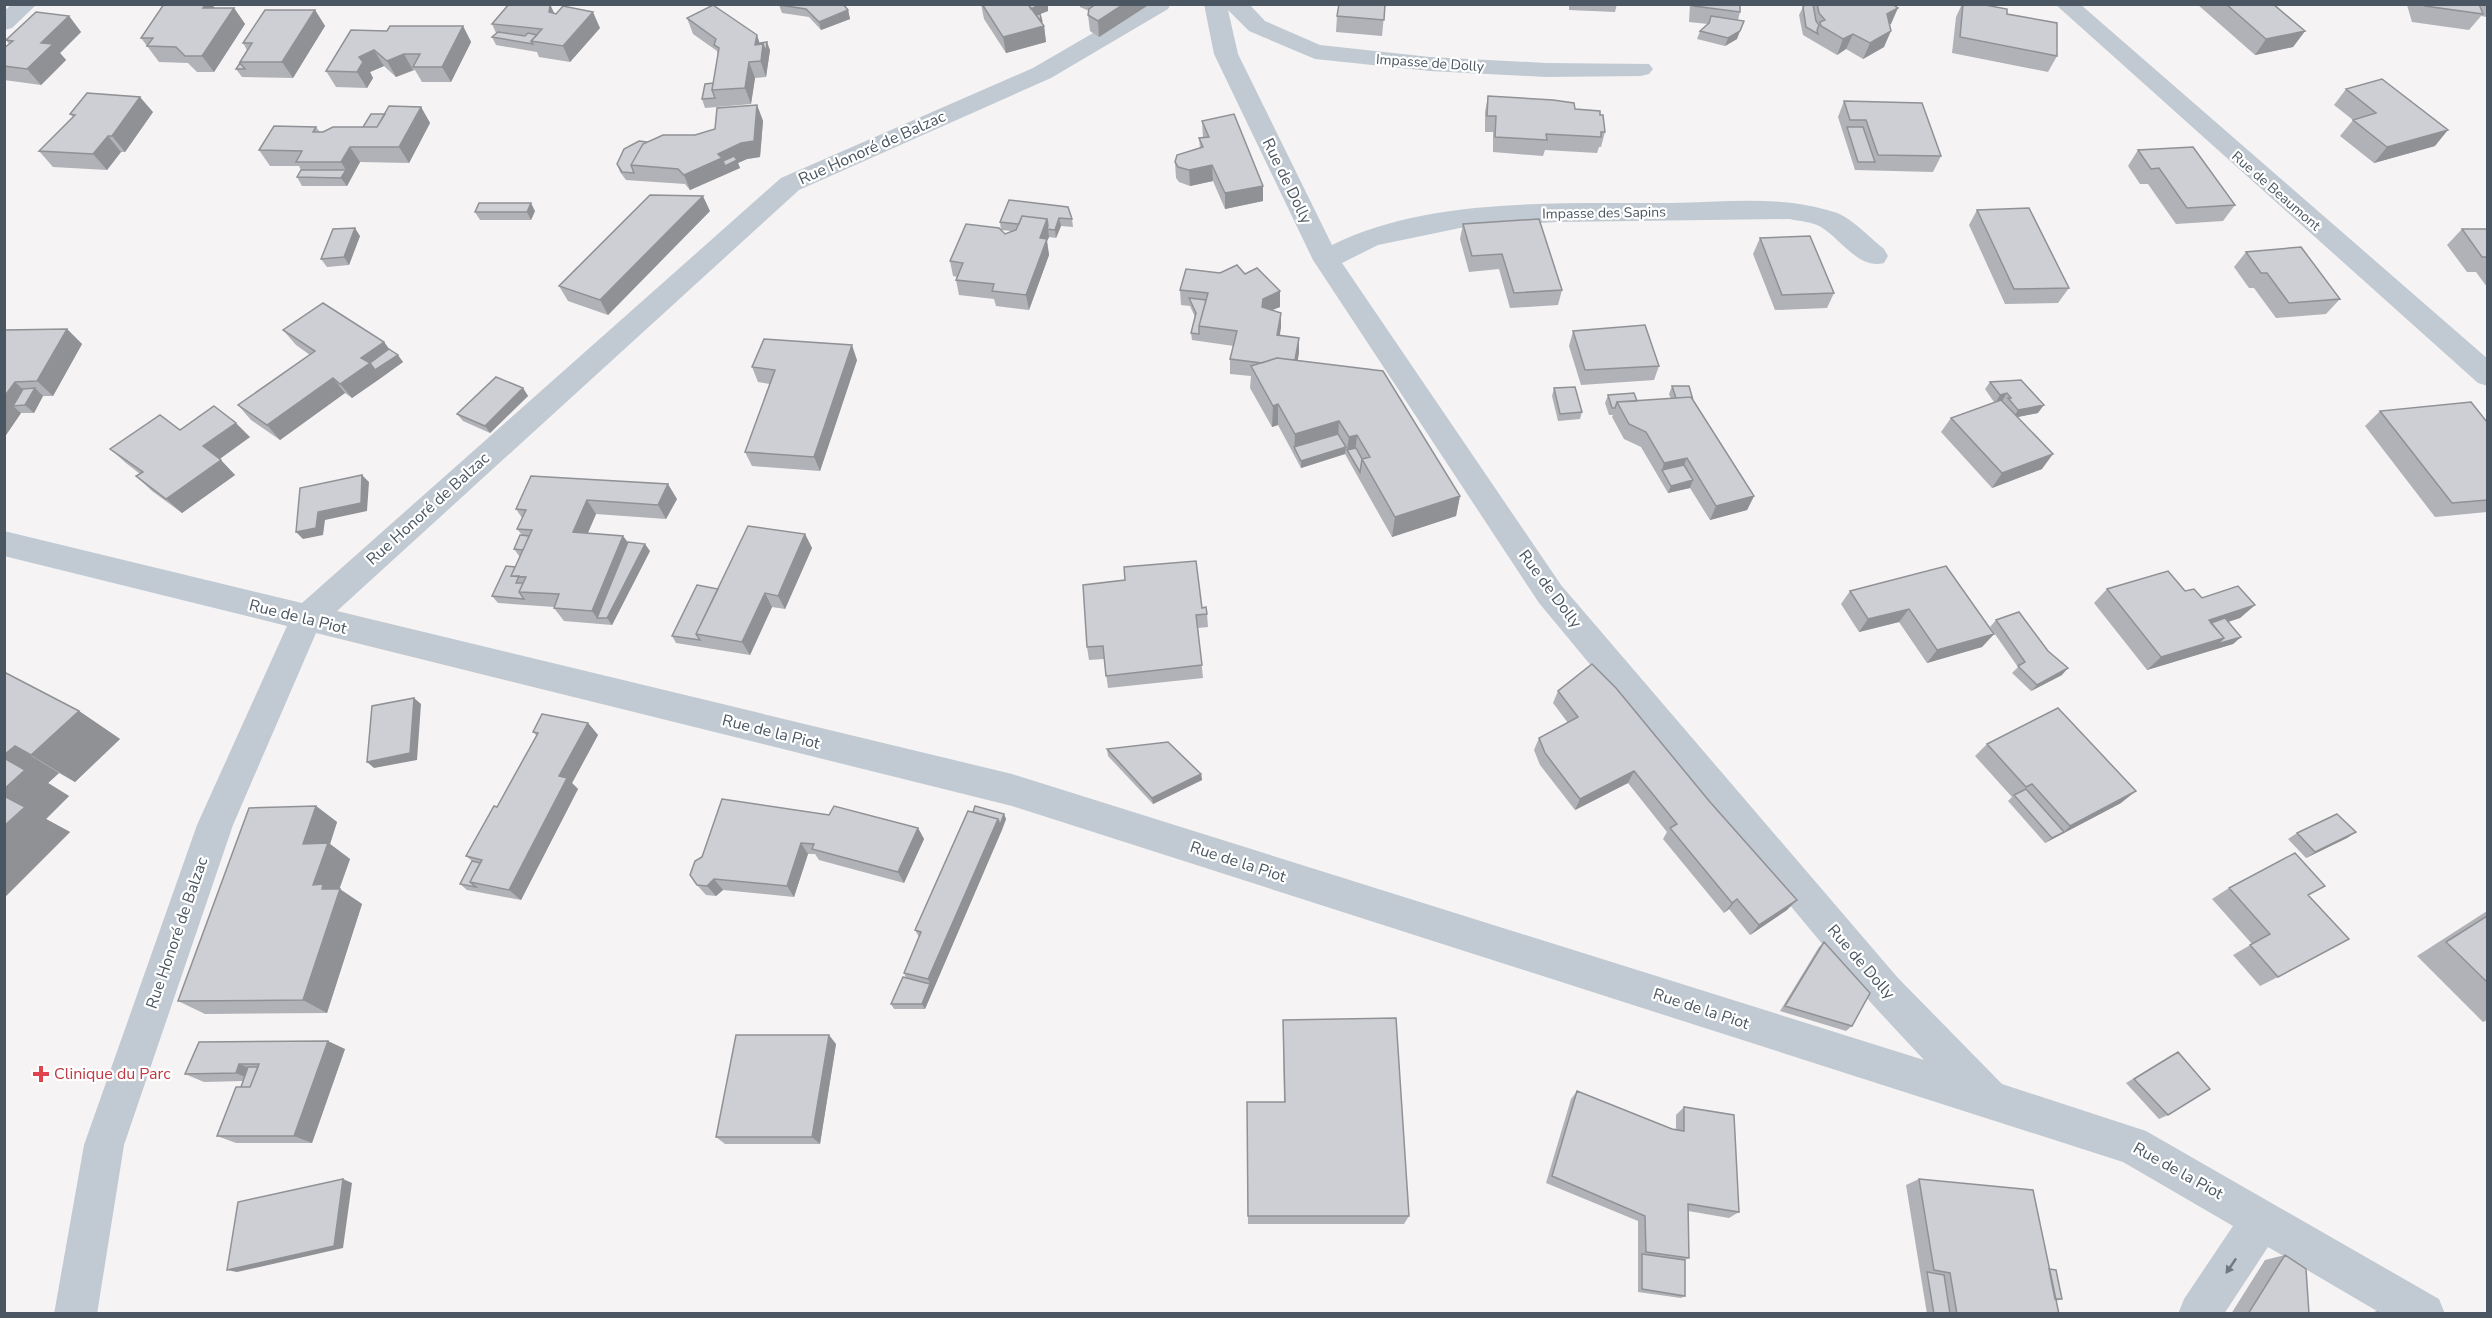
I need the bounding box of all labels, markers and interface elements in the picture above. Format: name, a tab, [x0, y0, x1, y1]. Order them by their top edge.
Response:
street label: Impasse de Dolly	[1375, 50, 1486, 76]
street label: Rue Honoré de Balzac	[795, 105, 950, 190]
street label: Rue de Dolly	[1257, 135, 1318, 228]
street label: Rue de Beaumont	[2227, 147, 2325, 235]
street label: Impasse des Sapins	[1542, 202, 1666, 224]
street label: Rue Honoré de Balzac	[362, 447, 495, 570]
street label: Rue de Dolly	[1513, 545, 1587, 633]
street label: Rue de la Piot	[247, 594, 349, 640]
street label: Rue de la Piot	[720, 709, 822, 755]
street label: Rue de la Piot	[1187, 836, 1289, 888]
street label: Rue Honoré de Balzac	[141, 854, 213, 1012]
street label: Rue de Dolly	[1822, 920, 1900, 1005]
street label: Rue de la Piot	[1650, 983, 1752, 1035]
place label: Clinique du Parc	[54, 1063, 171, 1085]
marker: Clinique du Parc	[32, 1065, 50, 1083]
street label: Rue de la Piot	[2129, 1137, 2227, 1205]
one-way arrow	[2225, 1258, 2236, 1275]

